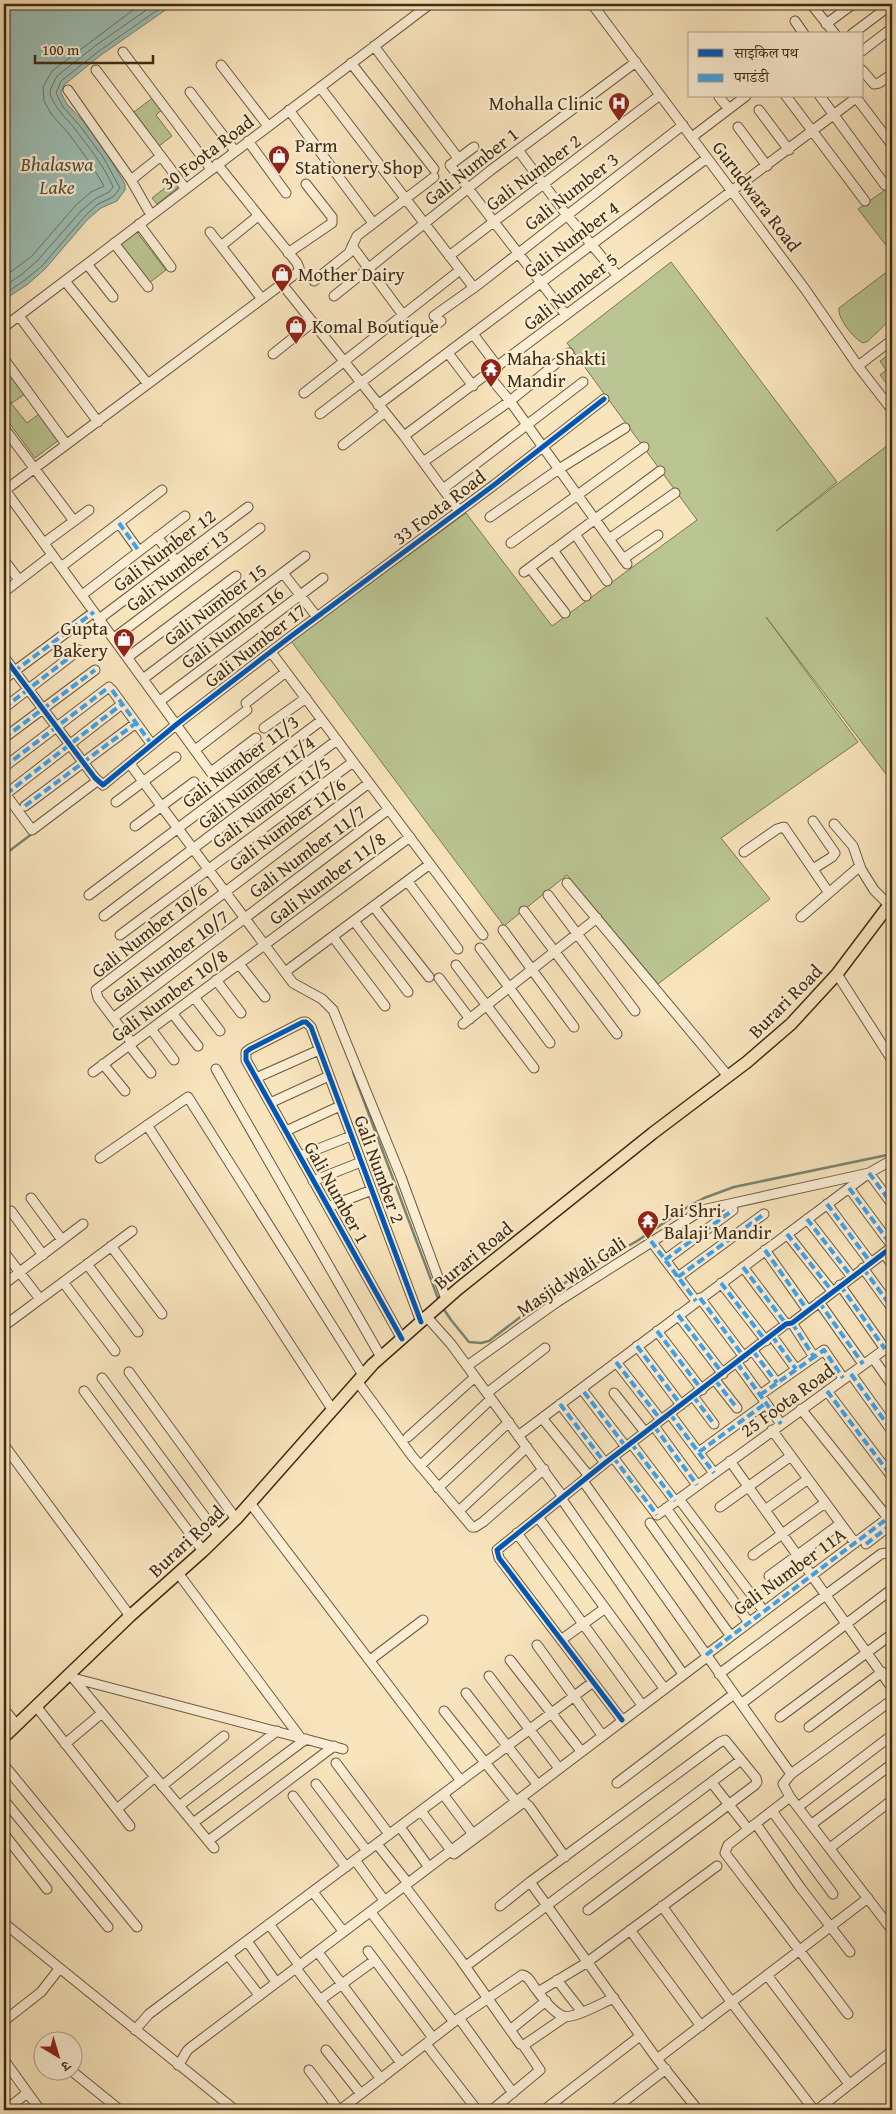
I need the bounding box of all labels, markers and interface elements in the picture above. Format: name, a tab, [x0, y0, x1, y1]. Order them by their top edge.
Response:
scale bar	[35, 32, 152, 64]
legend	[688, 32, 864, 98]
text: 100 m	[42, 39, 80, 60]
text: साइकिल पथ	[733, 42, 800, 63]
text: पगडंडी	[733, 66, 770, 87]
place label: Mohalla Clinic	[489, 89, 603, 117]
hospital icon: Mohalla Clinic	[607, 91, 631, 122]
street label: 30 Foota Road	[155, 107, 260, 196]
street label: Gali Number 1	[418, 120, 524, 212]
street label: Gali Number 2	[479, 127, 587, 217]
place label: Parm Stationery Shop	[295, 131, 423, 181]
street label: Gurudwara Road	[706, 135, 809, 258]
shop icon: Parm Stationery Shop	[267, 144, 291, 175]
street label: Gali Number 3	[518, 145, 624, 237]
water label: Bhalaswa Lake	[20, 149, 94, 201]
street label: Gali Number 4	[517, 194, 625, 284]
street label: Gali Number 5	[517, 245, 623, 337]
place label: Mother Dairy	[298, 260, 405, 288]
shop icon: Mother Dairy	[270, 262, 294, 293]
place label: Komal Boutique	[312, 312, 439, 340]
shop icon: Komal Boutique	[284, 314, 308, 345]
place label: Maha Shakti Mandir	[507, 344, 606, 394]
temple icon: Maha Shakti Mandir	[479, 357, 503, 388]
street label: 33 Foota Road	[387, 462, 492, 551]
street label: Gali Number 12	[107, 502, 221, 598]
street label: Gali Number 13	[120, 522, 234, 618]
street label: Gali Number 15	[158, 556, 272, 652]
street label: Gali Number 16	[175, 579, 289, 675]
street label: Gali Number 17	[198, 596, 312, 694]
place label: Gupta Bakery	[53, 614, 109, 664]
shop icon: Gupta Bakery	[112, 627, 136, 658]
street label: Gali Number 11/3	[176, 708, 304, 814]
street label: Gali Number 11/4	[192, 729, 320, 835]
street label: Gali Number 11/5	[206, 749, 336, 855]
street label: Gali Number 11/6	[223, 771, 351, 877]
street label: Gali Number 11/7	[243, 798, 371, 904]
street label: Gali Number 11/8	[263, 825, 391, 931]
street label: Gali Number 10/6	[85, 876, 213, 984]
street label: Gali Number 10/7	[106, 903, 234, 1009]
street label: Gali Number 10/8	[105, 942, 233, 1048]
street label: Burari Road	[742, 957, 829, 1044]
street label: Gali Number 2	[347, 1111, 413, 1227]
street label: Gali Number 1	[297, 1136, 377, 1248]
place label: Jai Shri Balaji Mandir	[662, 1196, 771, 1246]
temple icon: Jai Shri Balaji Mandir	[636, 1209, 660, 1240]
street label: Burari Road	[427, 1214, 519, 1296]
street label: Masjid Wali Gali	[511, 1229, 631, 1323]
street label: 25 Foota Road	[734, 1356, 840, 1444]
street label: Burari Road	[142, 1498, 231, 1584]
street label: Gali Number 11A	[727, 1520, 852, 1622]
north arrow	[32, 2032, 82, 2082]
text: उ	[56, 2056, 76, 2077]

